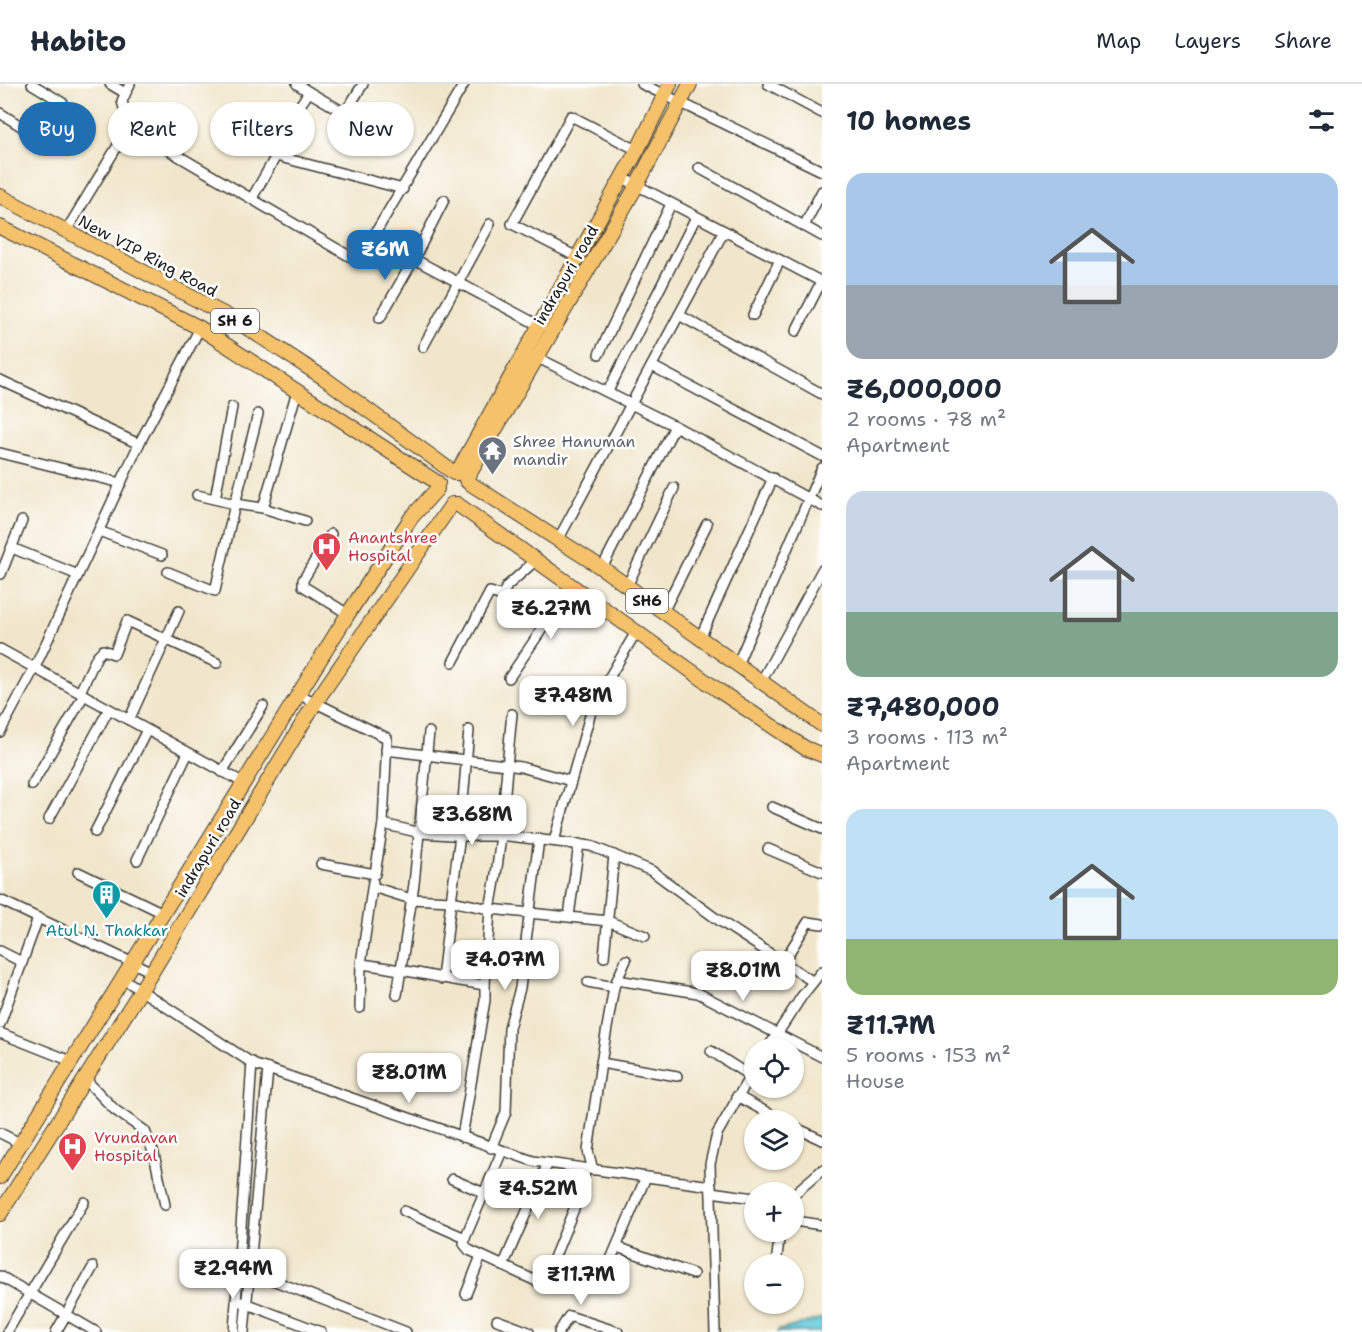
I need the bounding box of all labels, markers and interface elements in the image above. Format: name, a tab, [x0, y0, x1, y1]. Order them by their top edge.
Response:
text: Habito	[30, 22, 126, 60]
text: Map	[1096, 27, 1141, 55]
text: Layers	[1174, 27, 1241, 55]
text: Share	[1274, 27, 1332, 55]
chip: Buy	[18, 102, 96, 156]
chip: Rent	[108, 102, 198, 156]
chip: Filters	[210, 102, 315, 156]
chip: New	[327, 102, 414, 156]
text: 10 homes	[846, 103, 971, 138]
icon: filters	[1305, 104, 1338, 137]
street label: New VIP Ring Road	[75, 210, 221, 302]
icon: home	[1038, 212, 1146, 320]
street label: indrapuri road	[529, 221, 603, 329]
pin: ₹6M	[356, 230, 414, 281]
text: ₹6M	[361, 236, 409, 262]
road number: SH 6	[211, 309, 259, 333]
text: ₹6,000,000	[846, 371, 1002, 406]
text: 2 rooms · 78 m²	[846, 406, 1006, 432]
place label: Shree Hanuman mandir	[513, 431, 636, 470]
text: Apartment	[846, 432, 950, 458]
temple icon: Shree Hanuman mandir	[476, 434, 508, 476]
place label: Anantshree Hospital	[348, 527, 438, 566]
hospital icon: Anantshree Hospital	[311, 530, 343, 572]
icon: home	[1038, 530, 1146, 638]
pin: ₹6.27M	[502, 589, 600, 640]
road number: SH6	[626, 589, 668, 613]
text: ₹6.27M	[511, 595, 591, 621]
pin: ₹7.48M	[524, 676, 622, 727]
text: ₹7.48M	[533, 682, 613, 708]
text: ₹7,480,000	[846, 689, 1000, 724]
text: 3 rooms · 113 m²	[846, 724, 1008, 750]
text: Apartment	[846, 750, 950, 776]
street label: indrapuri road	[170, 795, 246, 901]
pin: ₹3.68M	[423, 795, 521, 846]
text: ₹3.68M	[431, 801, 513, 827]
icon: home	[1038, 848, 1146, 956]
building icon: Atul N. Thakkar	[91, 878, 123, 920]
place label: Atul N. Thakkar	[46, 920, 168, 941]
pin: ₹4.07M	[456, 940, 554, 991]
text: ₹4.07M	[465, 946, 545, 972]
pin: ₹8.01M	[694, 951, 792, 1002]
text: ₹8.01M	[705, 957, 781, 983]
text: ₹11.7M	[846, 1007, 935, 1042]
map controls	[744, 1038, 804, 1314]
button: locate	[744, 1038, 804, 1098]
text: 5 rooms · 153 m²	[846, 1042, 1011, 1068]
pin: ₹8.01M	[360, 1053, 458, 1104]
text: ₹8.01M	[371, 1059, 447, 1085]
text: House	[846, 1068, 905, 1094]
button: layers	[744, 1110, 804, 1170]
place label: Vrundavan Hospital	[94, 1127, 178, 1166]
hospital icon: Vrundavan Hospital	[57, 1130, 89, 1172]
pin: ₹4.52M	[489, 1169, 587, 1220]
text: ₹4.52M	[498, 1175, 578, 1201]
button: +	[744, 1182, 804, 1242]
pin: ₹2.94M	[184, 1249, 282, 1300]
button: −	[744, 1254, 804, 1314]
text: ₹2.94M	[193, 1255, 273, 1281]
pin: ₹11.7M	[532, 1255, 630, 1306]
text: ₹11.7M	[547, 1261, 615, 1287]

